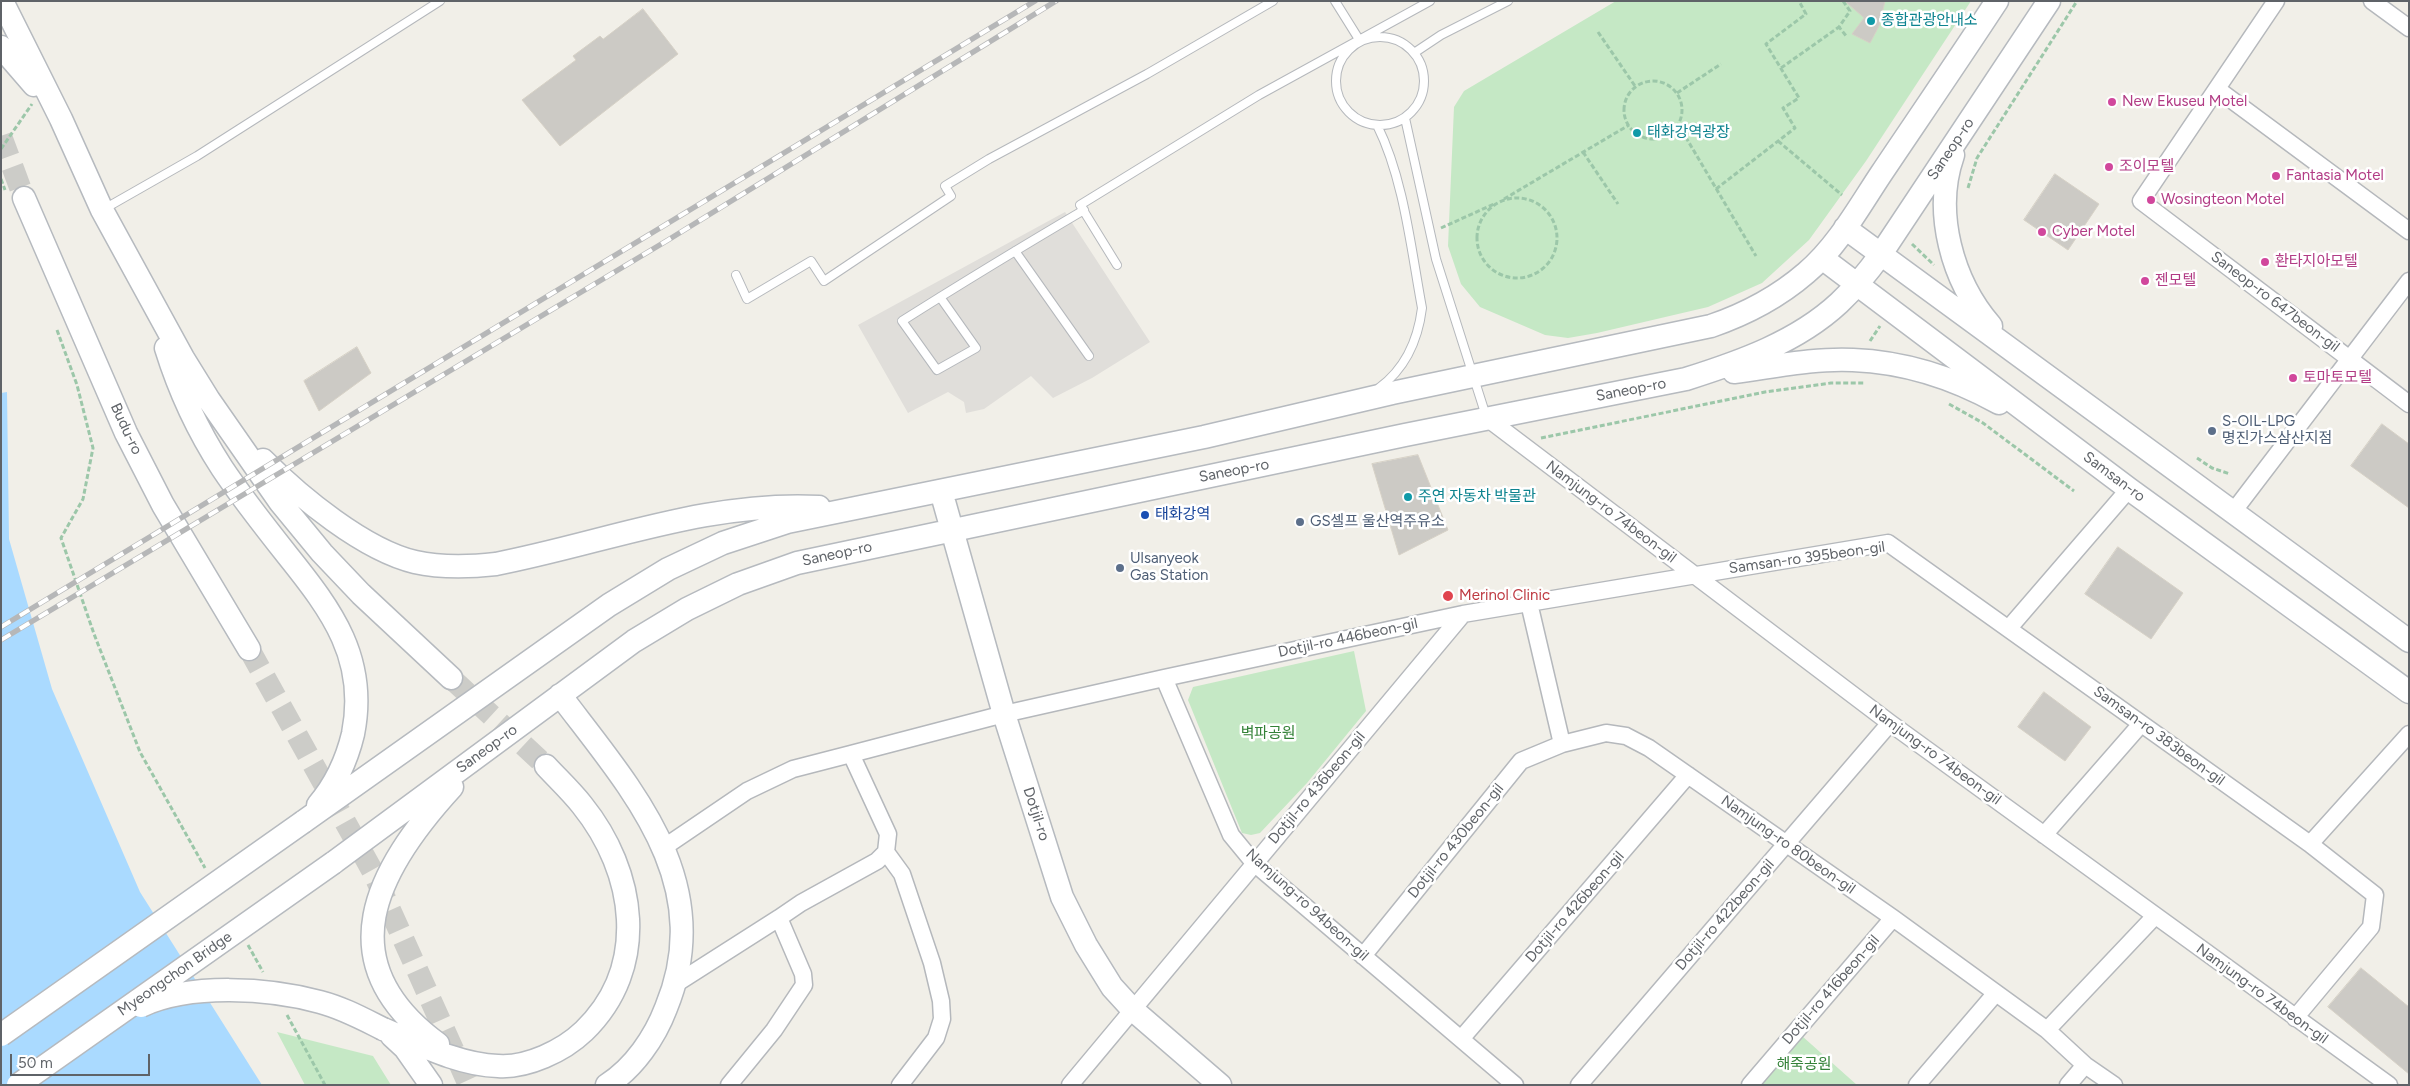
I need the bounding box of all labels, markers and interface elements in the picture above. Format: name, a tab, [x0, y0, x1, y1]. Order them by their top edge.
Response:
place label: 종합관광안내소	[1881, 12, 1978, 30]
marker: 종합관광안내소	[1865, 15, 1877, 27]
place label: New Ekuseu Motel	[2122, 93, 2247, 111]
marker: New Ekuseu Motel	[2106, 96, 2118, 108]
street label: Saneop-ro	[1924, 115, 1978, 183]
place label: 태화강역광장	[1647, 124, 1730, 142]
marker: 태화강역광장	[1631, 127, 1643, 139]
place label: 조이모텔	[2119, 158, 2174, 176]
marker: 조이모텔	[2103, 161, 2115, 173]
place label: Fantasia Motel	[2286, 167, 2384, 185]
marker: Fantasia Motel	[2270, 170, 2282, 182]
place label: Wosingteon Motel	[2161, 191, 2284, 209]
marker: Wosingteon Motel	[2145, 194, 2157, 206]
place label: Cyber Motel	[2052, 223, 2135, 241]
marker: Cyber Motel	[2036, 226, 2048, 238]
street label: Saneop-ro 647beon-gil	[2207, 248, 2343, 356]
place label: 환타지아모텔	[2275, 253, 2358, 271]
marker: 환타지아모텔	[2259, 256, 2271, 268]
place label: 젠모텔	[2155, 272, 2196, 290]
marker: 젠모텔	[2139, 275, 2151, 287]
place label: 토마토모텔	[2303, 369, 2372, 387]
marker: 토마토모텔	[2287, 372, 2299, 384]
street label: Saneop-ro	[1594, 374, 1668, 406]
street label: Budu-ro	[106, 400, 146, 458]
place label: S-OIL-LPG 명진가스삼산지점	[2222, 413, 2332, 448]
marker: S-OIL-LPG 명진가스삼산지점	[2206, 425, 2218, 437]
street label: Samsan-ro	[2080, 448, 2148, 506]
street label: Saneop-ro	[1197, 455, 1271, 487]
street label: Namjung-ro 74beon-gil	[1542, 457, 1680, 567]
place label: 주연 자동차 박물관	[1418, 488, 1536, 506]
marker: 주연 자동차 박물관	[1402, 491, 1414, 503]
place label: 태화강역	[1155, 506, 1210, 524]
marker: 태화강역	[1139, 509, 1151, 521]
place label: GS셀프 울산역주유소	[1310, 513, 1445, 531]
marker: GS셀프 울산역주유소	[1294, 516, 1306, 528]
street label: Saneop-ro	[800, 538, 874, 570]
street label: Samsan-ro 395beon-gil	[1728, 538, 1886, 578]
place label: Ulsanyeok Gas Station	[1130, 550, 1208, 585]
marker: Ulsanyeok Gas Station	[1114, 562, 1126, 574]
place label: Merinol Clinic	[1459, 587, 1550, 605]
marker: Merinol Clinic	[1441, 589, 1455, 603]
street label: Dotjil-ro 446beon-gil	[1277, 614, 1419, 662]
street label: Samsan-ro 383beon-gil	[2090, 682, 2228, 790]
street label: Namjung-ro 74beon-gil	[1866, 701, 2004, 809]
street label: Saneop-ro	[453, 721, 521, 777]
park label: 벽파공원	[1240, 725, 1296, 743]
street label: Dotjil-ro 436beon-gil	[1265, 728, 1369, 848]
street label: Dotjil-ro 430beon-gil	[1404, 780, 1508, 902]
street label: Dotjil-ro	[1019, 785, 1053, 843]
street label: Namjung-ro 80beon-gil	[1717, 792, 1859, 898]
street label: Namjung-ro 94beon-gil	[1242, 845, 1372, 965]
street label: Dotjil-ro 426beon-gil	[1522, 848, 1628, 966]
street label: Dotjil-ro 422beon-gil	[1672, 856, 1778, 974]
street label: Myeongchon Bridge	[114, 928, 236, 1020]
street label: Dotjil-ro 416beon-gil	[1779, 932, 1883, 1048]
street label: Namjung-ro 74beon-gil	[2193, 940, 2331, 1048]
scale bar	[12, 1044, 152, 1076]
text: 50 m	[18, 1054, 53, 1072]
park label: 해죽공원	[1776, 1056, 1832, 1074]

